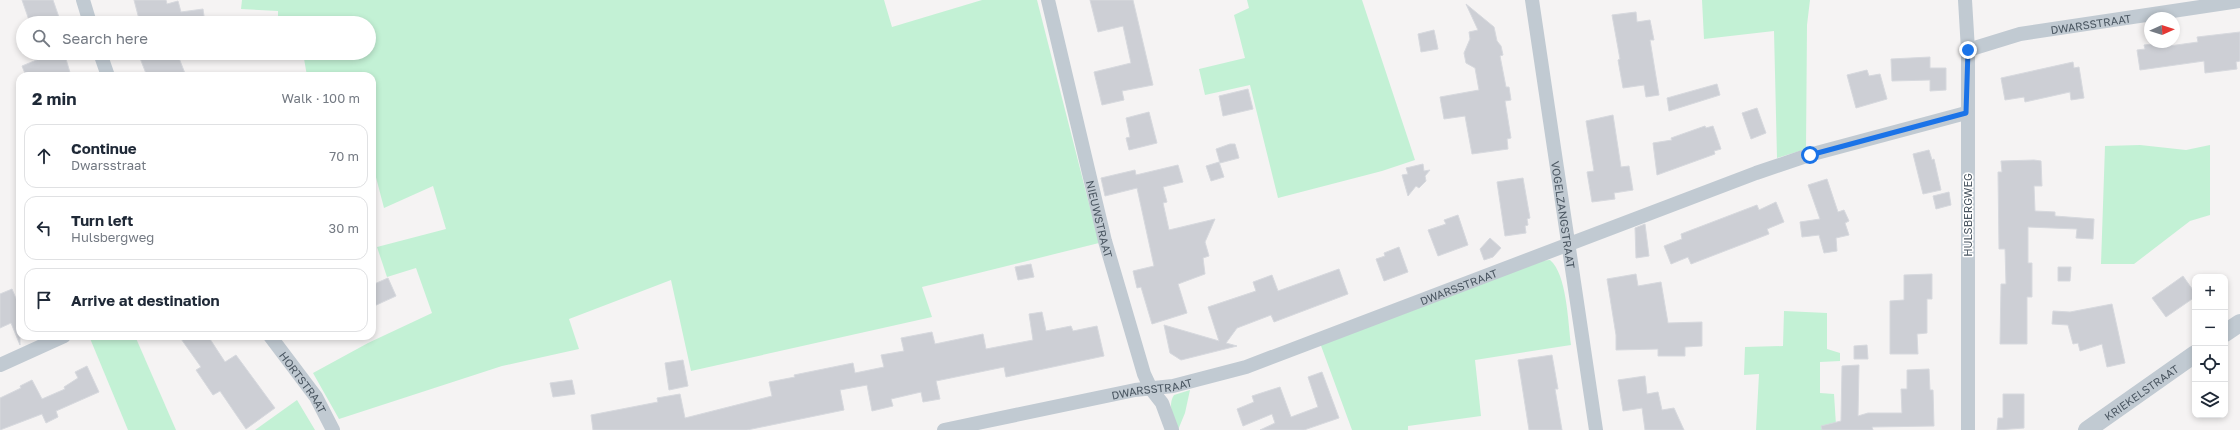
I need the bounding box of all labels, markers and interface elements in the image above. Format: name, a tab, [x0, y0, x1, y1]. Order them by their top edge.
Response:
street label: DWARSSTRAAT	[2050, 11, 2132, 36]
north arrow	[2144, 12, 2180, 48]
search box	[16, 16, 376, 60]
icon: search	[30, 27, 52, 49]
text: Search here	[62, 29, 148, 47]
route end	[1959, 41, 1977, 59]
text: 2 min	[32, 88, 76, 109]
text: Walk · 100 m	[282, 90, 360, 106]
text: Continue	[71, 139, 137, 157]
icon: ahead	[33, 145, 55, 167]
route start	[1801, 146, 1819, 164]
text: 70 m	[329, 148, 359, 164]
text: Dwarsstraat	[71, 157, 146, 173]
street label: VOGELZANGSTRAAT	[1550, 160, 1578, 269]
street label: HULSBERGWEG	[1961, 173, 1974, 257]
street label: NIEUWSTRAAT	[1084, 179, 1116, 259]
text: Turn left	[71, 211, 133, 229]
icon: left	[33, 217, 55, 239]
text: 30 m	[329, 220, 359, 236]
text: Hulsbergweg	[71, 229, 154, 245]
street label: DWARSSTRAAT	[1418, 266, 1499, 307]
map controls	[2192, 274, 2228, 418]
button: +	[2192, 274, 2228, 310]
icon: arrive	[33, 289, 55, 311]
text: Arrive at destination	[71, 291, 220, 309]
button: −	[2192, 310, 2228, 346]
button: locate	[2192, 346, 2228, 382]
street label: HORTSTRAAT	[277, 349, 330, 415]
street label: KRIEKELSTRAAT	[2101, 361, 2181, 423]
street label: DWARSSTRAAT	[1110, 375, 1194, 401]
button: layers	[2192, 382, 2228, 418]

